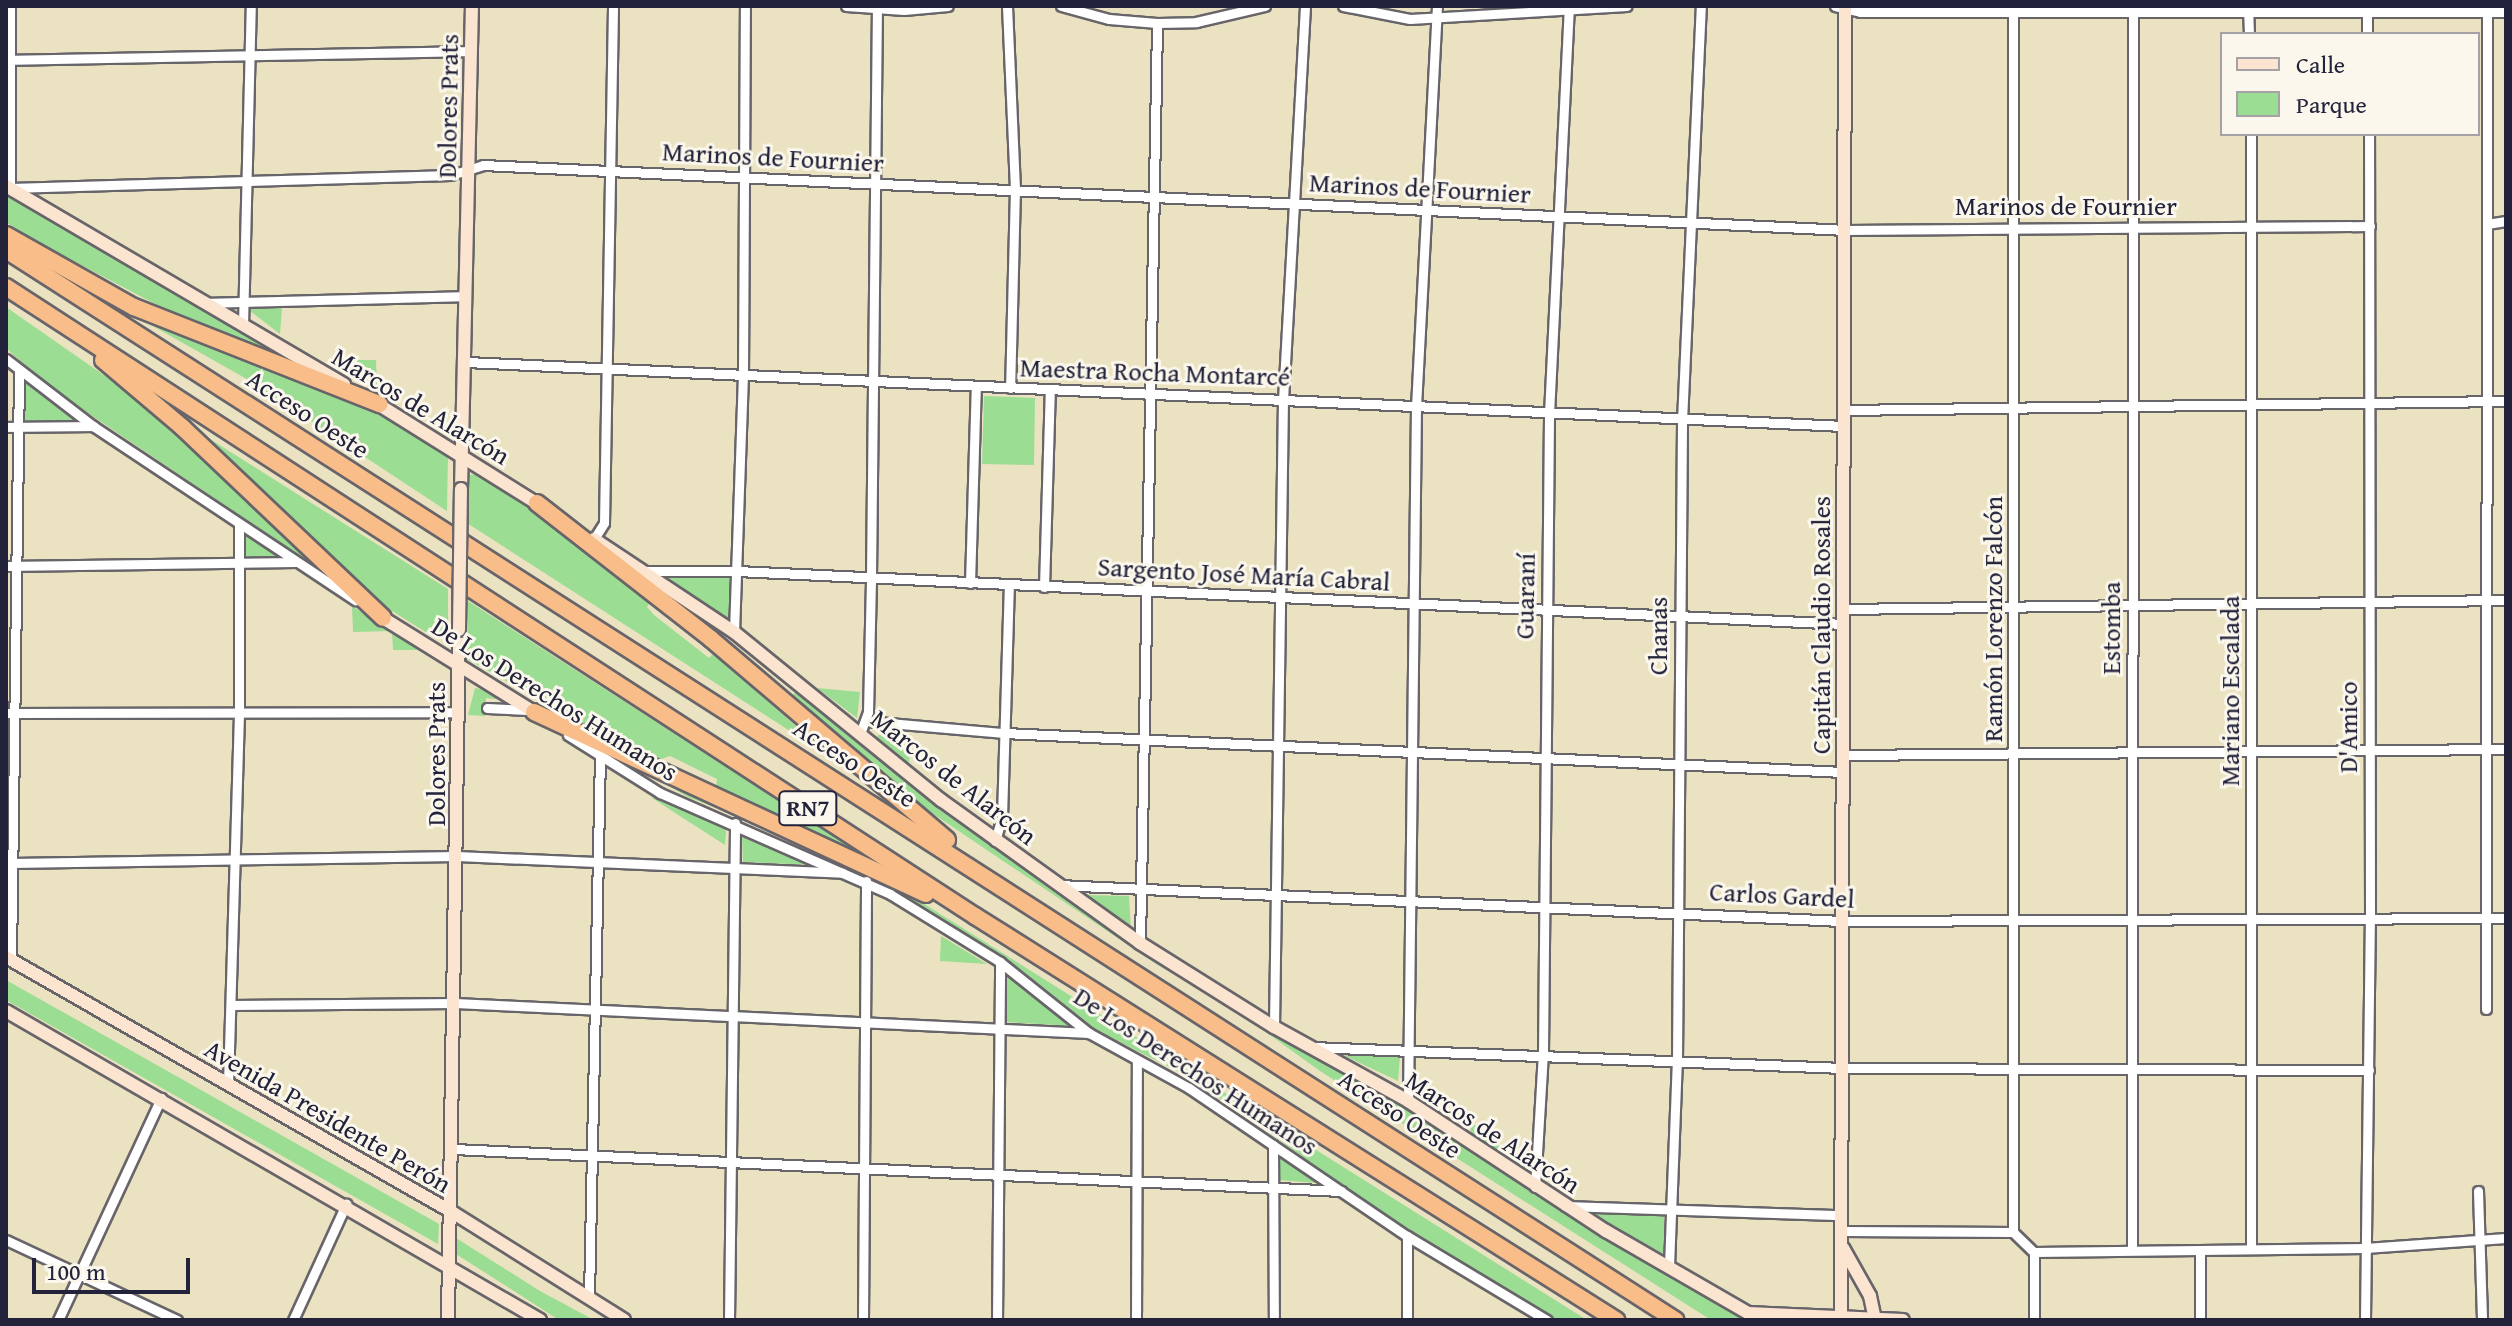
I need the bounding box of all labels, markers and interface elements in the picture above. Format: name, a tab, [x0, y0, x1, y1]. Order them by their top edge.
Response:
legend	[2220, 32, 2480, 136]
street label: Dolores Prats	[431, 34, 465, 178]
text: Calle	[2296, 47, 2345, 82]
text: Parque	[2296, 87, 2367, 122]
street label: Marinos de Fournier	[661, 136, 885, 178]
street label: Marinos de Fournier	[1308, 167, 1532, 209]
street label: Marinos de Fournier	[1955, 190, 2177, 222]
street label: Marcos de Alarcón	[327, 341, 515, 471]
street label: Maestra Rocha Montarcé	[1019, 352, 1291, 392]
street label: Acceso Oeste	[241, 363, 375, 465]
street label: Capitán Claudio Rosales	[1805, 496, 1837, 754]
street label: Ramón Lorenzo Falcón	[1977, 496, 2009, 742]
street label: Sargento José María Cabral	[1097, 551, 1391, 597]
street label: Guaraní	[1509, 553, 1541, 639]
street label: Estomba	[2095, 582, 2127, 674]
street label: Mariano Escalada	[2214, 596, 2246, 786]
street label: Chanas	[1642, 597, 1674, 675]
street label: De Los Derechos Humanos	[426, 610, 684, 788]
street label: D'Amico	[2332, 681, 2364, 773]
street label: Dolores Prats	[420, 682, 452, 826]
street label: Marcos de Alarcón	[865, 703, 1043, 851]
street label: Acceso Oeste	[788, 712, 922, 814]
road number: RN7	[778, 788, 838, 828]
street label: Carlos Gardel	[1709, 876, 1855, 914]
street label: De Los Derechos Humanos	[1068, 980, 1324, 1162]
street label: Avenida Presidente Perón	[199, 1033, 457, 1199]
street label: Acceso Oeste	[1333, 1063, 1467, 1165]
street label: Marcos de Alarcón	[1400, 1064, 1586, 1200]
scale bar	[36, 1242, 194, 1292]
text: 100 m	[46, 1254, 106, 1289]

